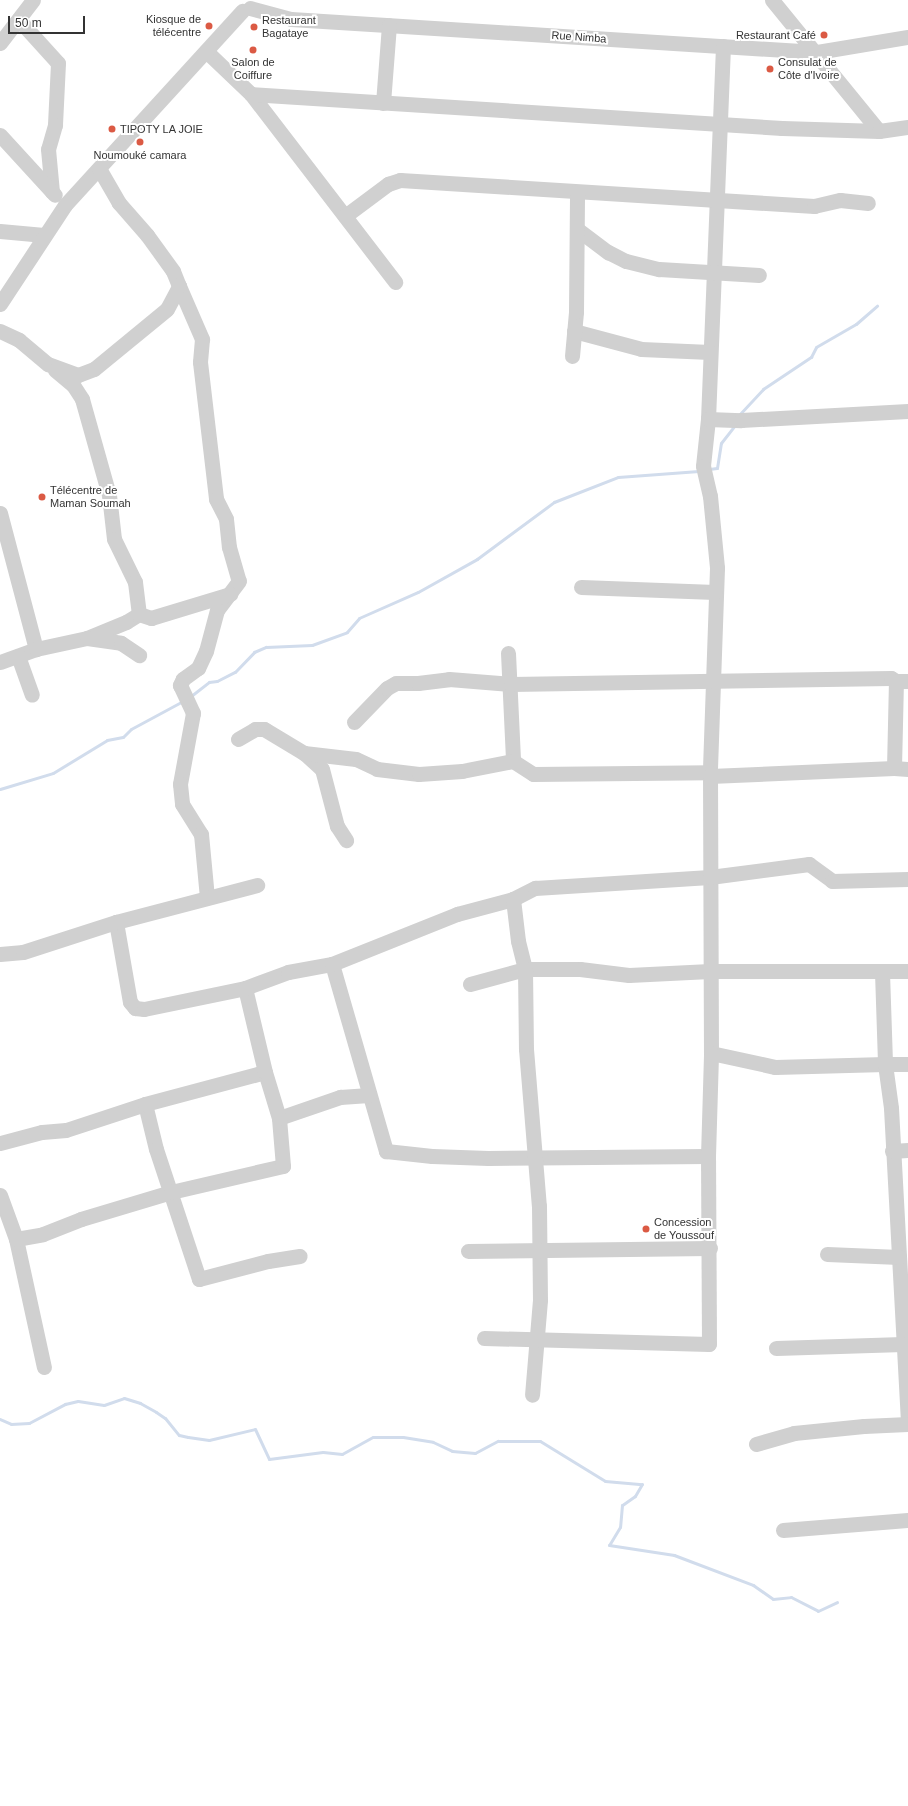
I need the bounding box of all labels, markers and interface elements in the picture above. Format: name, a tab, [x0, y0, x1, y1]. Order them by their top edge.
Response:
scale bar	[10, 8, 87, 34]
place label: Kiosque de télécentre	[146, 13, 201, 39]
place label: Restaurant Bagataye	[262, 14, 316, 40]
text: 50 m	[15, 16, 42, 30]
marker: Kiosque de télécentre	[204, 21, 214, 31]
marker: Restaurant Bagataye	[249, 22, 259, 32]
street label: Rue Nimba	[551, 28, 607, 46]
place label: Restaurant Café	[736, 28, 816, 42]
marker: Restaurant Café	[819, 30, 829, 40]
marker: Salon de Coiffure	[248, 45, 258, 55]
place label: Salon de Coiffure	[231, 56, 275, 82]
place label: Consulat de Côte d'Ivoire	[778, 56, 839, 82]
marker: Consulat de Côte d'Ivoire	[765, 64, 775, 74]
place label: TIPOTY LA JOIE	[120, 122, 204, 136]
marker: TIPOTY LA JOIE	[107, 124, 117, 134]
marker: Noumouké camara	[135, 137, 145, 147]
place label: Noumouké camara	[94, 148, 186, 162]
place label: Télécentre de Maman Soumah	[50, 484, 131, 510]
marker: Télécentre de Maman Soumah	[37, 492, 47, 502]
place label: Concession de Youssouf	[654, 1216, 714, 1242]
marker: Concession de Youssouf	[641, 1224, 651, 1234]

